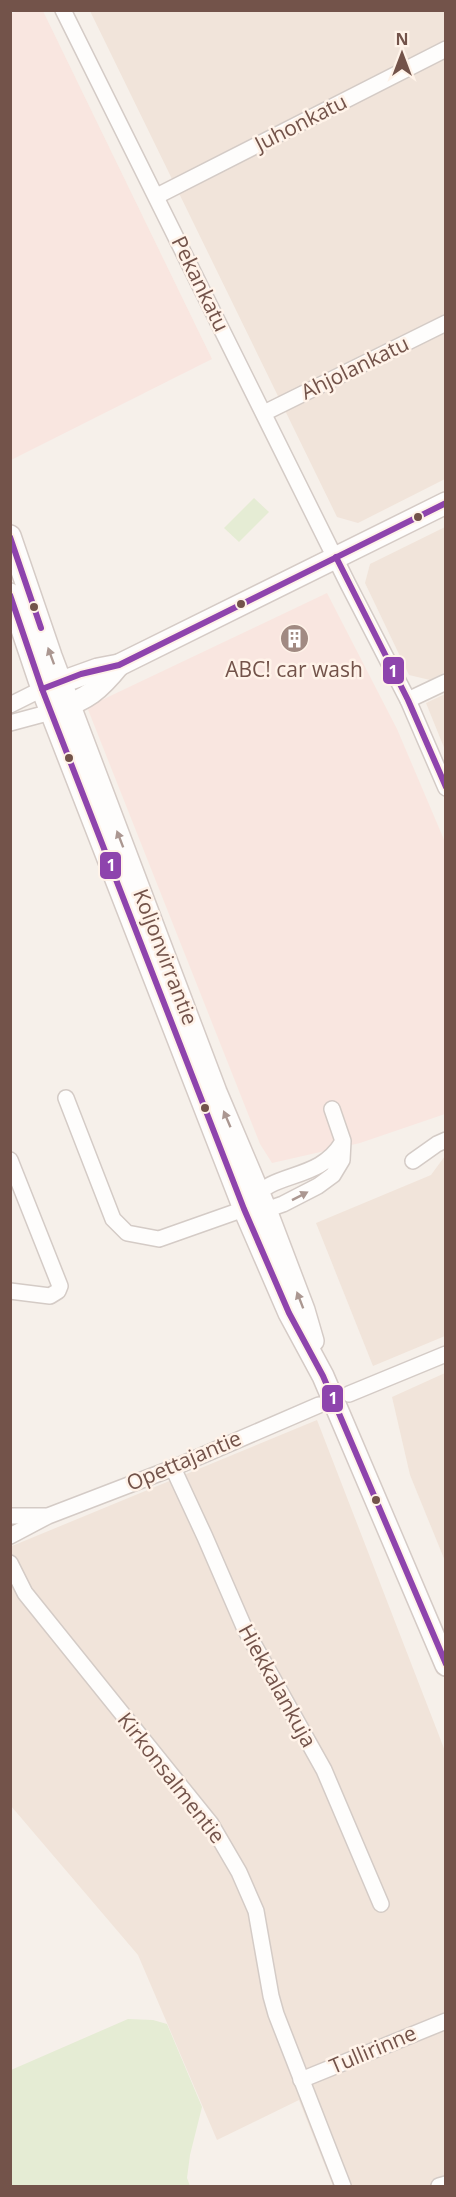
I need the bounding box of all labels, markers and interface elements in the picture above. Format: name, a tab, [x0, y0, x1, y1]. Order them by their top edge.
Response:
north arrow	[372, 24, 432, 84]
text: N	[395, 28, 409, 50]
street label: Juhonkatu	[248, 87, 351, 158]
street label: Pekankatu	[166, 231, 236, 336]
street label: Ahjolankatu	[296, 329, 413, 405]
unlabelled marker	[412, 511, 424, 523]
unlabelled marker	[235, 598, 247, 610]
unlabelled marker	[28, 601, 40, 613]
building icon: ABC! car wash	[278, 623, 310, 655]
one-way arrow	[46, 647, 56, 665]
place label: ABC! car wash	[225, 655, 363, 683]
line badge: 1	[382, 656, 405, 685]
text: 1	[388, 660, 398, 682]
unlabelled marker	[63, 752, 75, 764]
one-way arrow	[115, 830, 125, 848]
line badge: 1	[99, 851, 122, 880]
text: 1	[106, 854, 116, 876]
street label: Koljonvirrantie	[127, 885, 205, 1029]
unlabelled marker	[199, 1102, 211, 1114]
one-way arrow	[222, 1110, 231, 1128]
one-way arrow	[291, 1191, 308, 1200]
one-way arrow	[295, 1291, 305, 1309]
line badge: 1	[321, 1384, 344, 1413]
text: 1	[328, 1387, 338, 1409]
street label: Opettajantie	[122, 1423, 245, 1497]
unlabelled marker	[370, 1494, 382, 1506]
street label: Hiekkalankuja	[232, 1619, 323, 1752]
street label: Kirkonsalmentie	[112, 1706, 232, 1849]
street label: Tullirinne	[325, 2018, 420, 2080]

